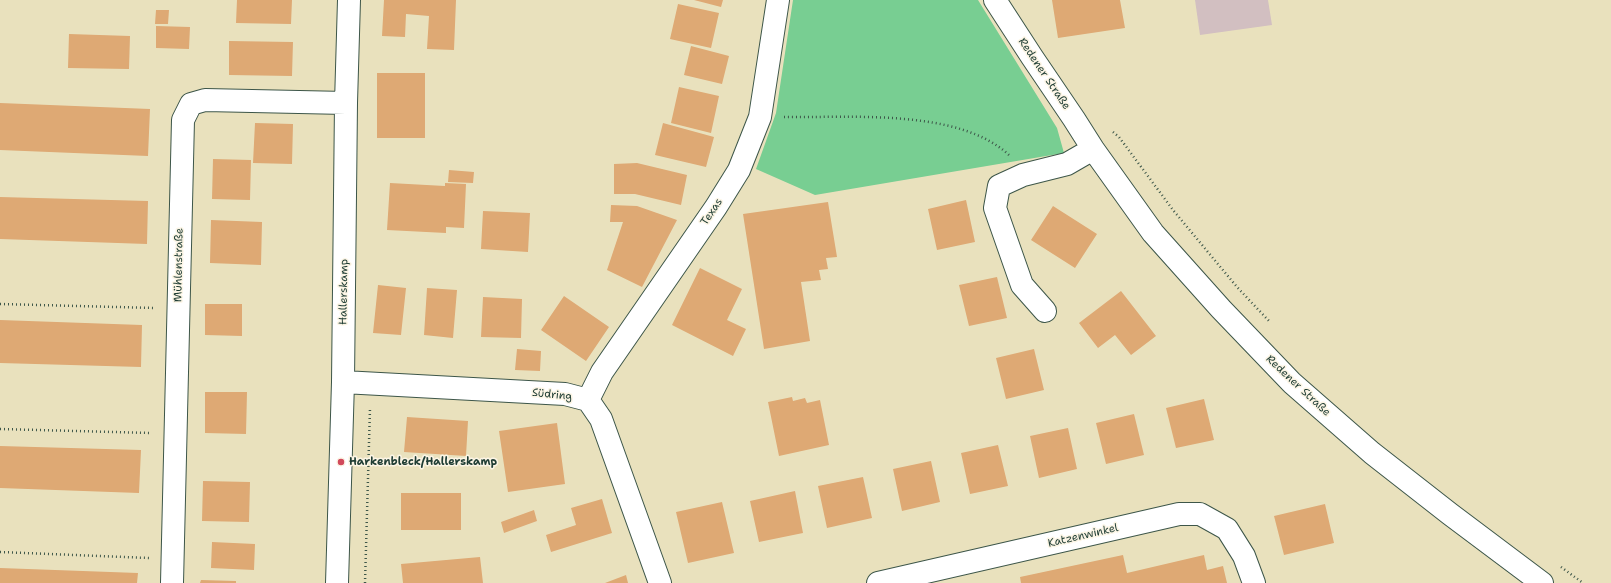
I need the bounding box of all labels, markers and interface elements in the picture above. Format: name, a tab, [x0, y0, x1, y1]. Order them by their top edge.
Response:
street label: Redener Straße	[1015, 36, 1073, 112]
street label: Texas	[698, 196, 726, 228]
street label: Mühlenstraße	[172, 228, 186, 302]
street label: Hallerskamp	[337, 259, 351, 325]
street label: Redener Straße	[1263, 353, 1333, 419]
street label: Südring	[531, 386, 573, 404]
place label: Harkenbleck/Hallerskamp	[349, 455, 497, 469]
marker: Harkenbleck/Hallerskamp	[336, 457, 346, 467]
street label: Katzenwinkel	[1047, 521, 1119, 551]

